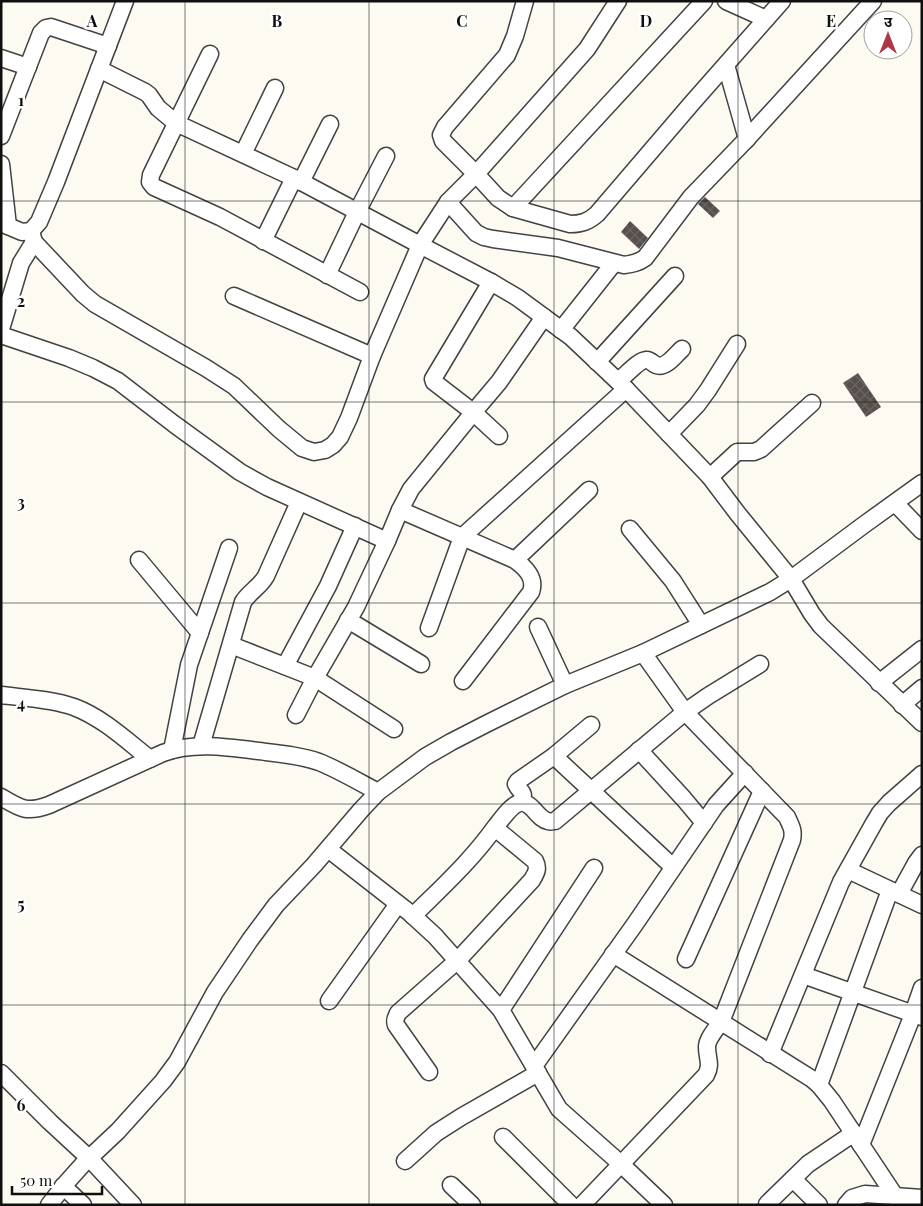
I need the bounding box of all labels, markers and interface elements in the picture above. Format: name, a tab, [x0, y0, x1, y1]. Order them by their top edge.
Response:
text: A	[86, 10, 98, 31]
text: B	[272, 10, 283, 31]
text: C	[456, 10, 468, 31]
text: D	[640, 10, 652, 31]
text: E	[826, 10, 836, 31]
north arrow	[863, 10, 913, 60]
text: उ	[884, 12, 893, 31]
text: 1	[18, 89, 24, 110]
text: 2	[17, 290, 25, 311]
text: 3	[17, 491, 25, 512]
text: 4	[17, 692, 25, 713]
text: 5	[17, 893, 25, 914]
text: 6	[17, 1094, 26, 1115]
scale bar	[12, 1164, 102, 1196]
text: 50 m	[20, 1170, 53, 1190]

